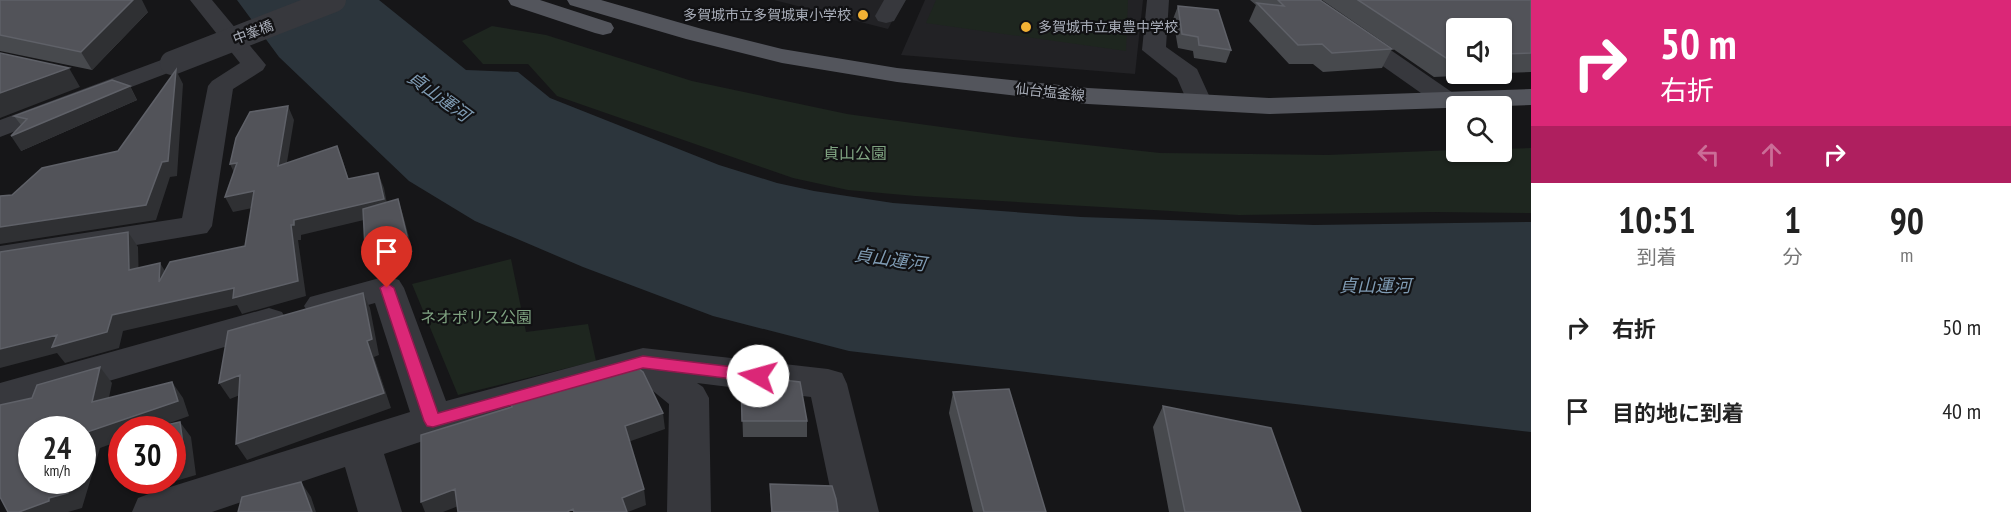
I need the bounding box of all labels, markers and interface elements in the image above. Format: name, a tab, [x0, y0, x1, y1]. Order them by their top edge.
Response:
place label: 多賀城市立多賀城東小学校	[683, 6, 851, 24]
marker: 多賀城市立多賀城東小学校	[856, 8, 870, 22]
street label: 中峯橋	[230, 16, 276, 48]
text: 50 m	[1660, 16, 1737, 71]
place label: 多賀城市立東豊中学校	[1038, 18, 1178, 36]
map controls	[1446, 18, 1512, 162]
button: sound	[1446, 18, 1512, 84]
marker: 多賀城市立東豊中学校	[1019, 20, 1033, 34]
icon: right	[1561, 24, 1639, 102]
water label: 貞山運河	[403, 66, 477, 128]
text: 右折	[1660, 73, 1714, 107]
street label: 仙台塩釜線	[1014, 79, 1086, 105]
button: search	[1446, 96, 1512, 162]
icon: left	[1692, 138, 1725, 171]
icon: ahead	[1755, 138, 1788, 171]
icon: right	[1818, 138, 1851, 171]
park label: 貞山公園	[823, 143, 887, 163]
text: 10:51	[1618, 196, 1696, 243]
text: 1	[1784, 196, 1801, 243]
text: 90	[1890, 197, 1924, 244]
pin	[361, 226, 412, 288]
icon: arrive	[370, 235, 403, 268]
text: m	[1900, 242, 1913, 268]
water label: 貞山運河	[853, 243, 930, 276]
text: 到着	[1637, 244, 1677, 270]
text: 分	[1783, 244, 1803, 270]
water label: 貞山運河	[1339, 274, 1414, 297]
park label: ネオポリス公園	[420, 307, 532, 327]
icon: right	[1561, 311, 1594, 344]
text: 50 m	[1942, 313, 1981, 341]
text: 右折	[1612, 315, 1656, 343]
position arrow	[726, 344, 790, 408]
icon: arrive	[1561, 395, 1594, 428]
text: 40 m	[1942, 397, 1981, 425]
text: 目的地に到着	[1612, 399, 1744, 427]
speed limit sign: 30	[108, 416, 186, 494]
text: 24	[43, 428, 71, 467]
text: km/h	[44, 461, 70, 480]

